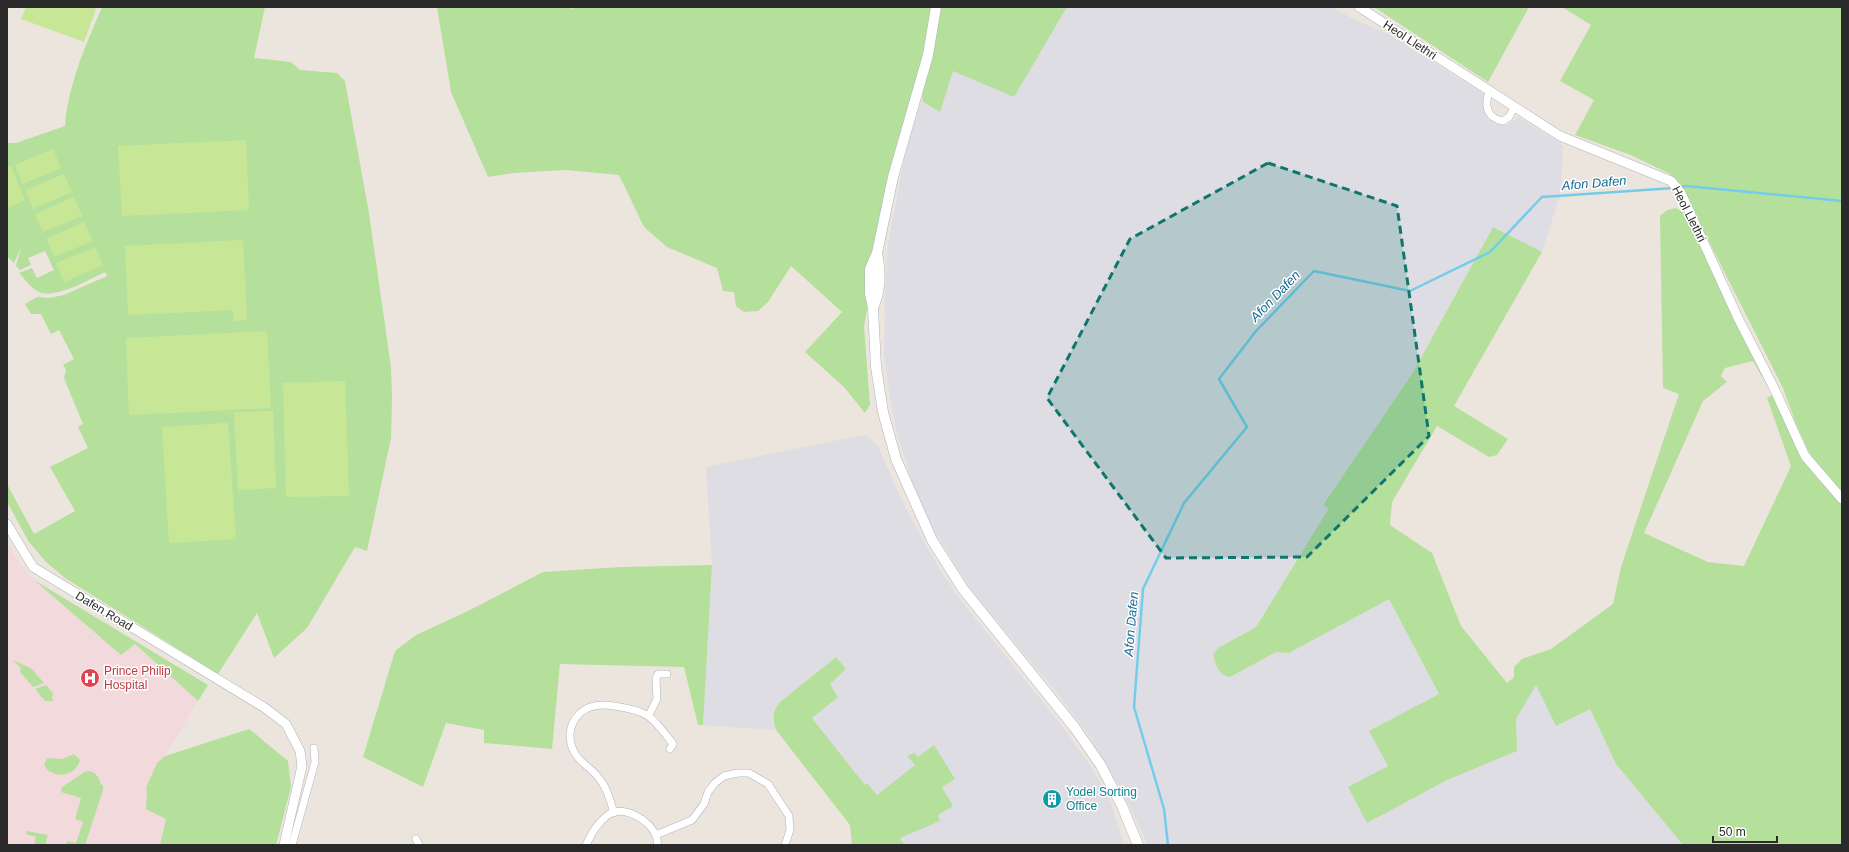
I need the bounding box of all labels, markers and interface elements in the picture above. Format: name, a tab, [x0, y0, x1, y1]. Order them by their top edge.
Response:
street label: Heol Llethri	[1381, 18, 1439, 62]
water label: Afon Dafen	[1560, 173, 1627, 193]
street label: Heol Llethri	[1669, 184, 1709, 244]
water label: Afon Dafen	[1246, 267, 1303, 325]
street label: Dafen Road	[73, 589, 135, 633]
water label: Afon Dafen	[1121, 591, 1141, 658]
place label: Prince Philip Hospital	[104, 664, 171, 692]
hospital icon: Prince Philip Hospital	[79, 667, 101, 689]
place label: Yodel Sorting Office	[1066, 785, 1137, 813]
building icon: Yodel Sorting Office	[1041, 788, 1063, 810]
scale bar	[1713, 818, 1777, 844]
text: 50 m	[1719, 825, 1746, 839]

